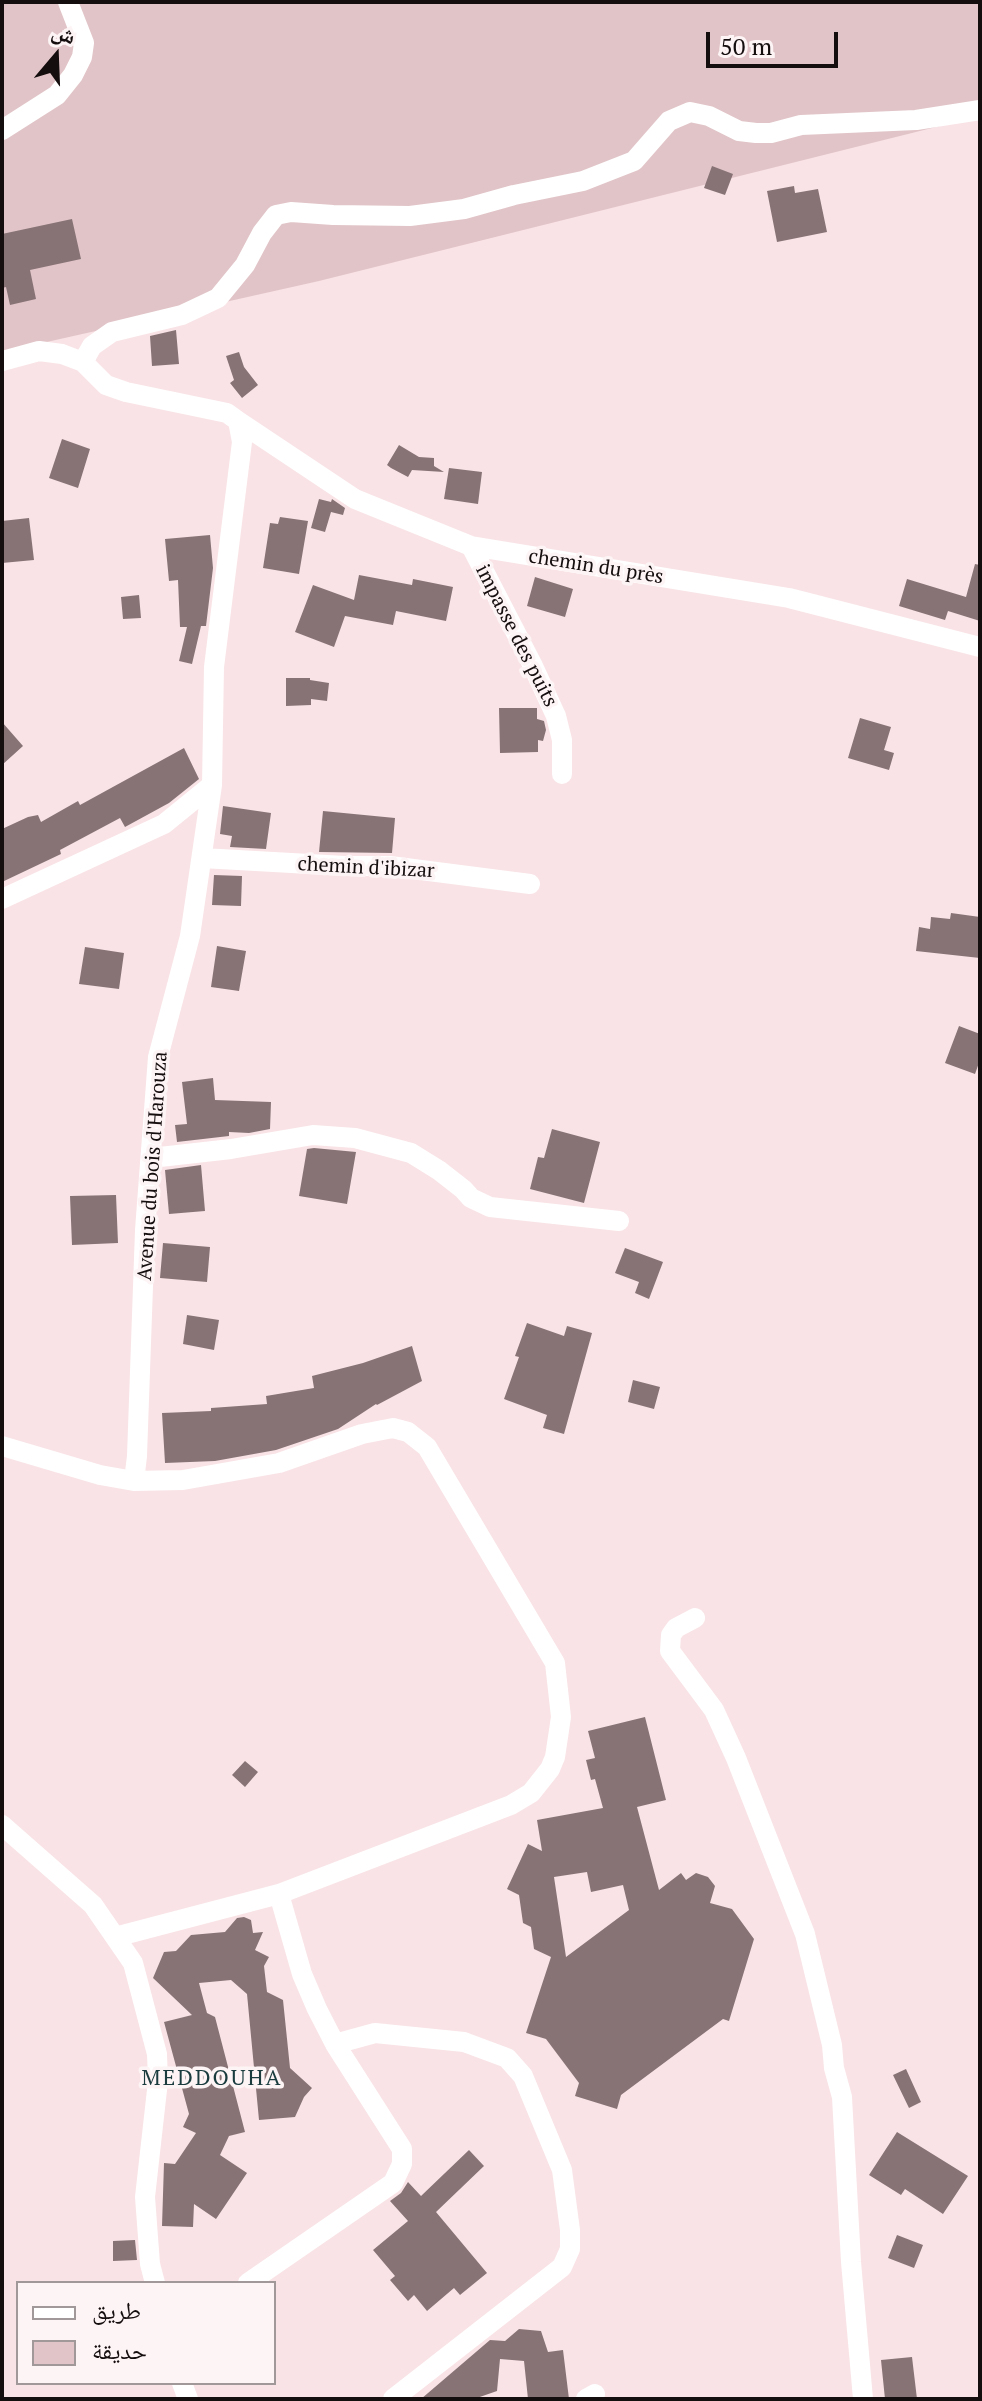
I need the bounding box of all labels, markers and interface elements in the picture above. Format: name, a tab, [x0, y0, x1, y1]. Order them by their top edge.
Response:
text: ش	[48, 15, 80, 50]
north arrow	[16, 16, 96, 96]
scale bar	[710, 16, 842, 66]
text: 50 m	[720, 30, 772, 62]
street label: chemin du près	[527, 544, 665, 590]
street label: impasse des puits	[470, 561, 562, 711]
street label: chemin d'ibizar	[297, 852, 435, 884]
street label: Avenue du bois d'Harouza	[133, 1051, 173, 1281]
district label: MEDDOUHA	[141, 2066, 283, 2092]
legend	[16, 2281, 276, 2385]
text: طريق	[92, 2294, 141, 2326]
text: حديقة	[92, 2334, 147, 2366]

